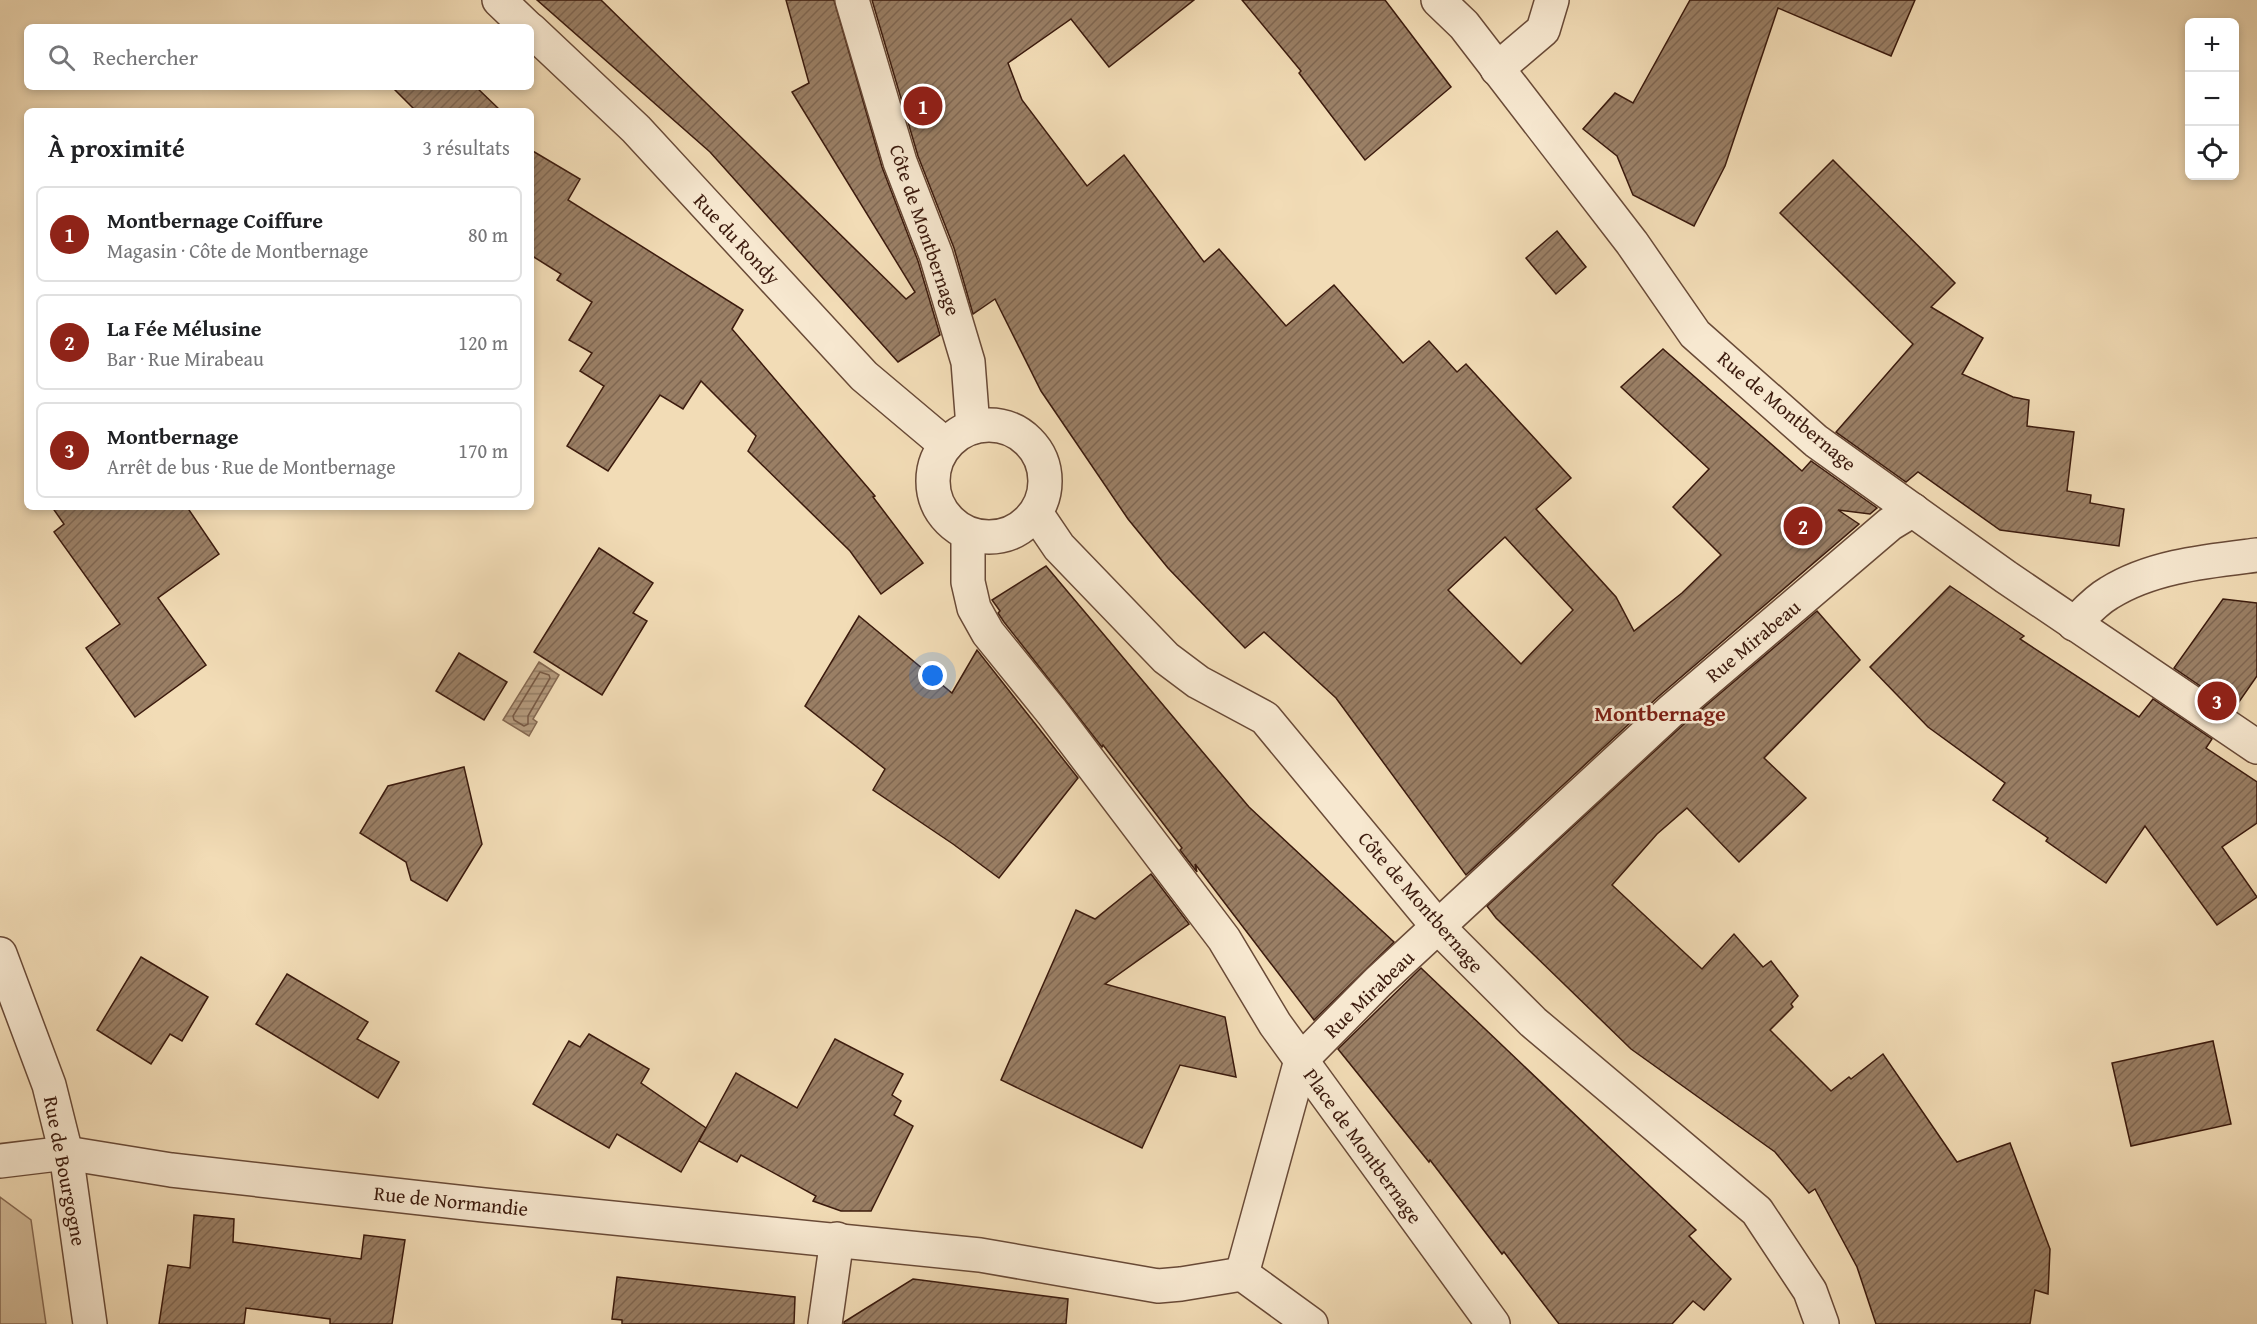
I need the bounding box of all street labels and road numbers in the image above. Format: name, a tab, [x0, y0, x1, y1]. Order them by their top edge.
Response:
street label: Côte de Montbernage	[883, 140, 968, 319]
street label: Rue du Rondy	[687, 186, 787, 291]
street label: Rue de Montbernage	[1712, 344, 1863, 477]
street label: Rue Mirabeau	[1699, 592, 1806, 689]
street label: Côte de Montbernage	[1352, 825, 1491, 979]
street label: Rue Mirabeau	[1317, 943, 1420, 1044]
street label: Place de Montbernage	[1297, 1062, 1430, 1229]
street label: Rue de Bourgogne	[37, 1094, 94, 1248]
street label: Rue de Normandie	[373, 1178, 530, 1223]

